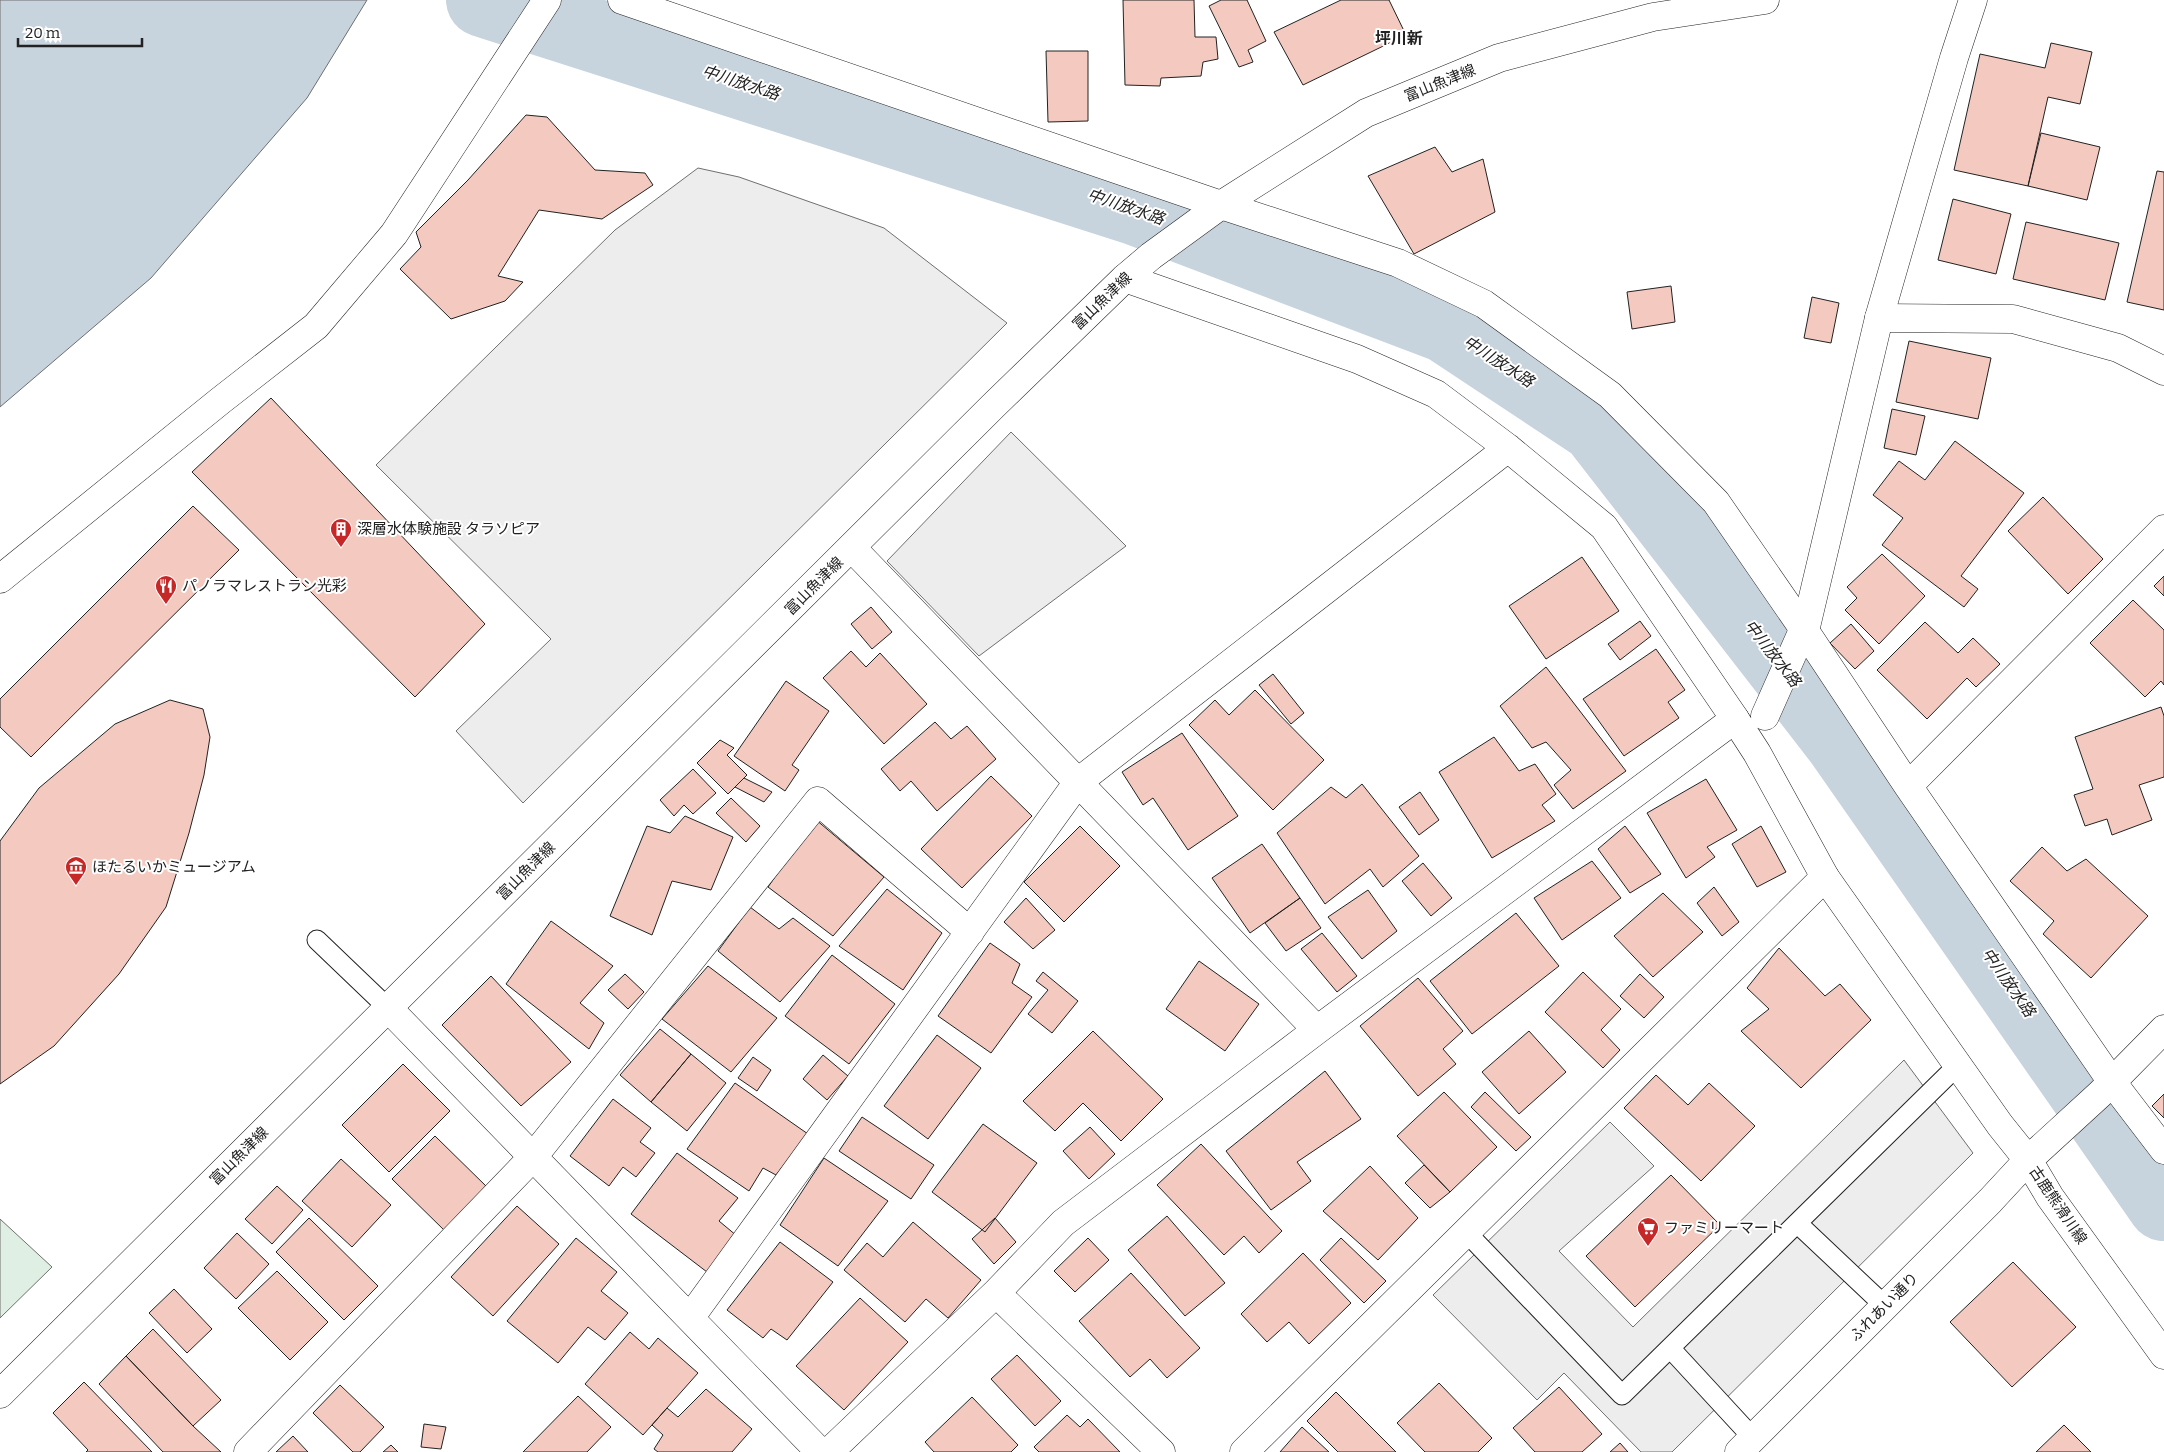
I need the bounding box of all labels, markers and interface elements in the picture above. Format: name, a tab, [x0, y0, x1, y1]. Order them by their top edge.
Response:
scale bar	[18, 15, 141, 47]
text: 20 m	[25, 24, 61, 42]
district label: 坪川新	[1375, 29, 1423, 48]
water label: 中川放水路	[700, 61, 784, 104]
street label: 富山魚津線	[1402, 61, 1478, 105]
water label: 中川放水路	[1085, 184, 1169, 229]
street label: 富山魚津線	[1069, 268, 1135, 334]
water label: 中川放水路	[1460, 332, 1539, 392]
building icon: 深層水体験施設 タラソピア	[329, 517, 353, 548]
place label: 深層水体験施設 タラソピア	[357, 520, 540, 538]
street label: 富山魚津線	[781, 553, 847, 619]
restaurant icon: パノラマレストラン光彩	[154, 574, 178, 605]
place label: パノラマレストラン光彩	[182, 577, 347, 595]
water label: 中川放水路	[1740, 616, 1806, 692]
street label: 富山魚津線	[493, 838, 559, 904]
museum icon: ほたるいかミュージアム	[64, 855, 88, 886]
place label: ほたるいかミュージアム	[92, 858, 256, 876]
water label: 中川放水路	[1978, 944, 2040, 1022]
street label: 富山魚津線	[206, 1123, 272, 1189]
street label: 古鹿熊滑川線	[2025, 1163, 2091, 1247]
supermarket icon: ファミリーマート	[1636, 1216, 1660, 1247]
place label: ファミリーマート	[1664, 1219, 1784, 1237]
street label: ふれあい通り	[1846, 1269, 1922, 1345]

